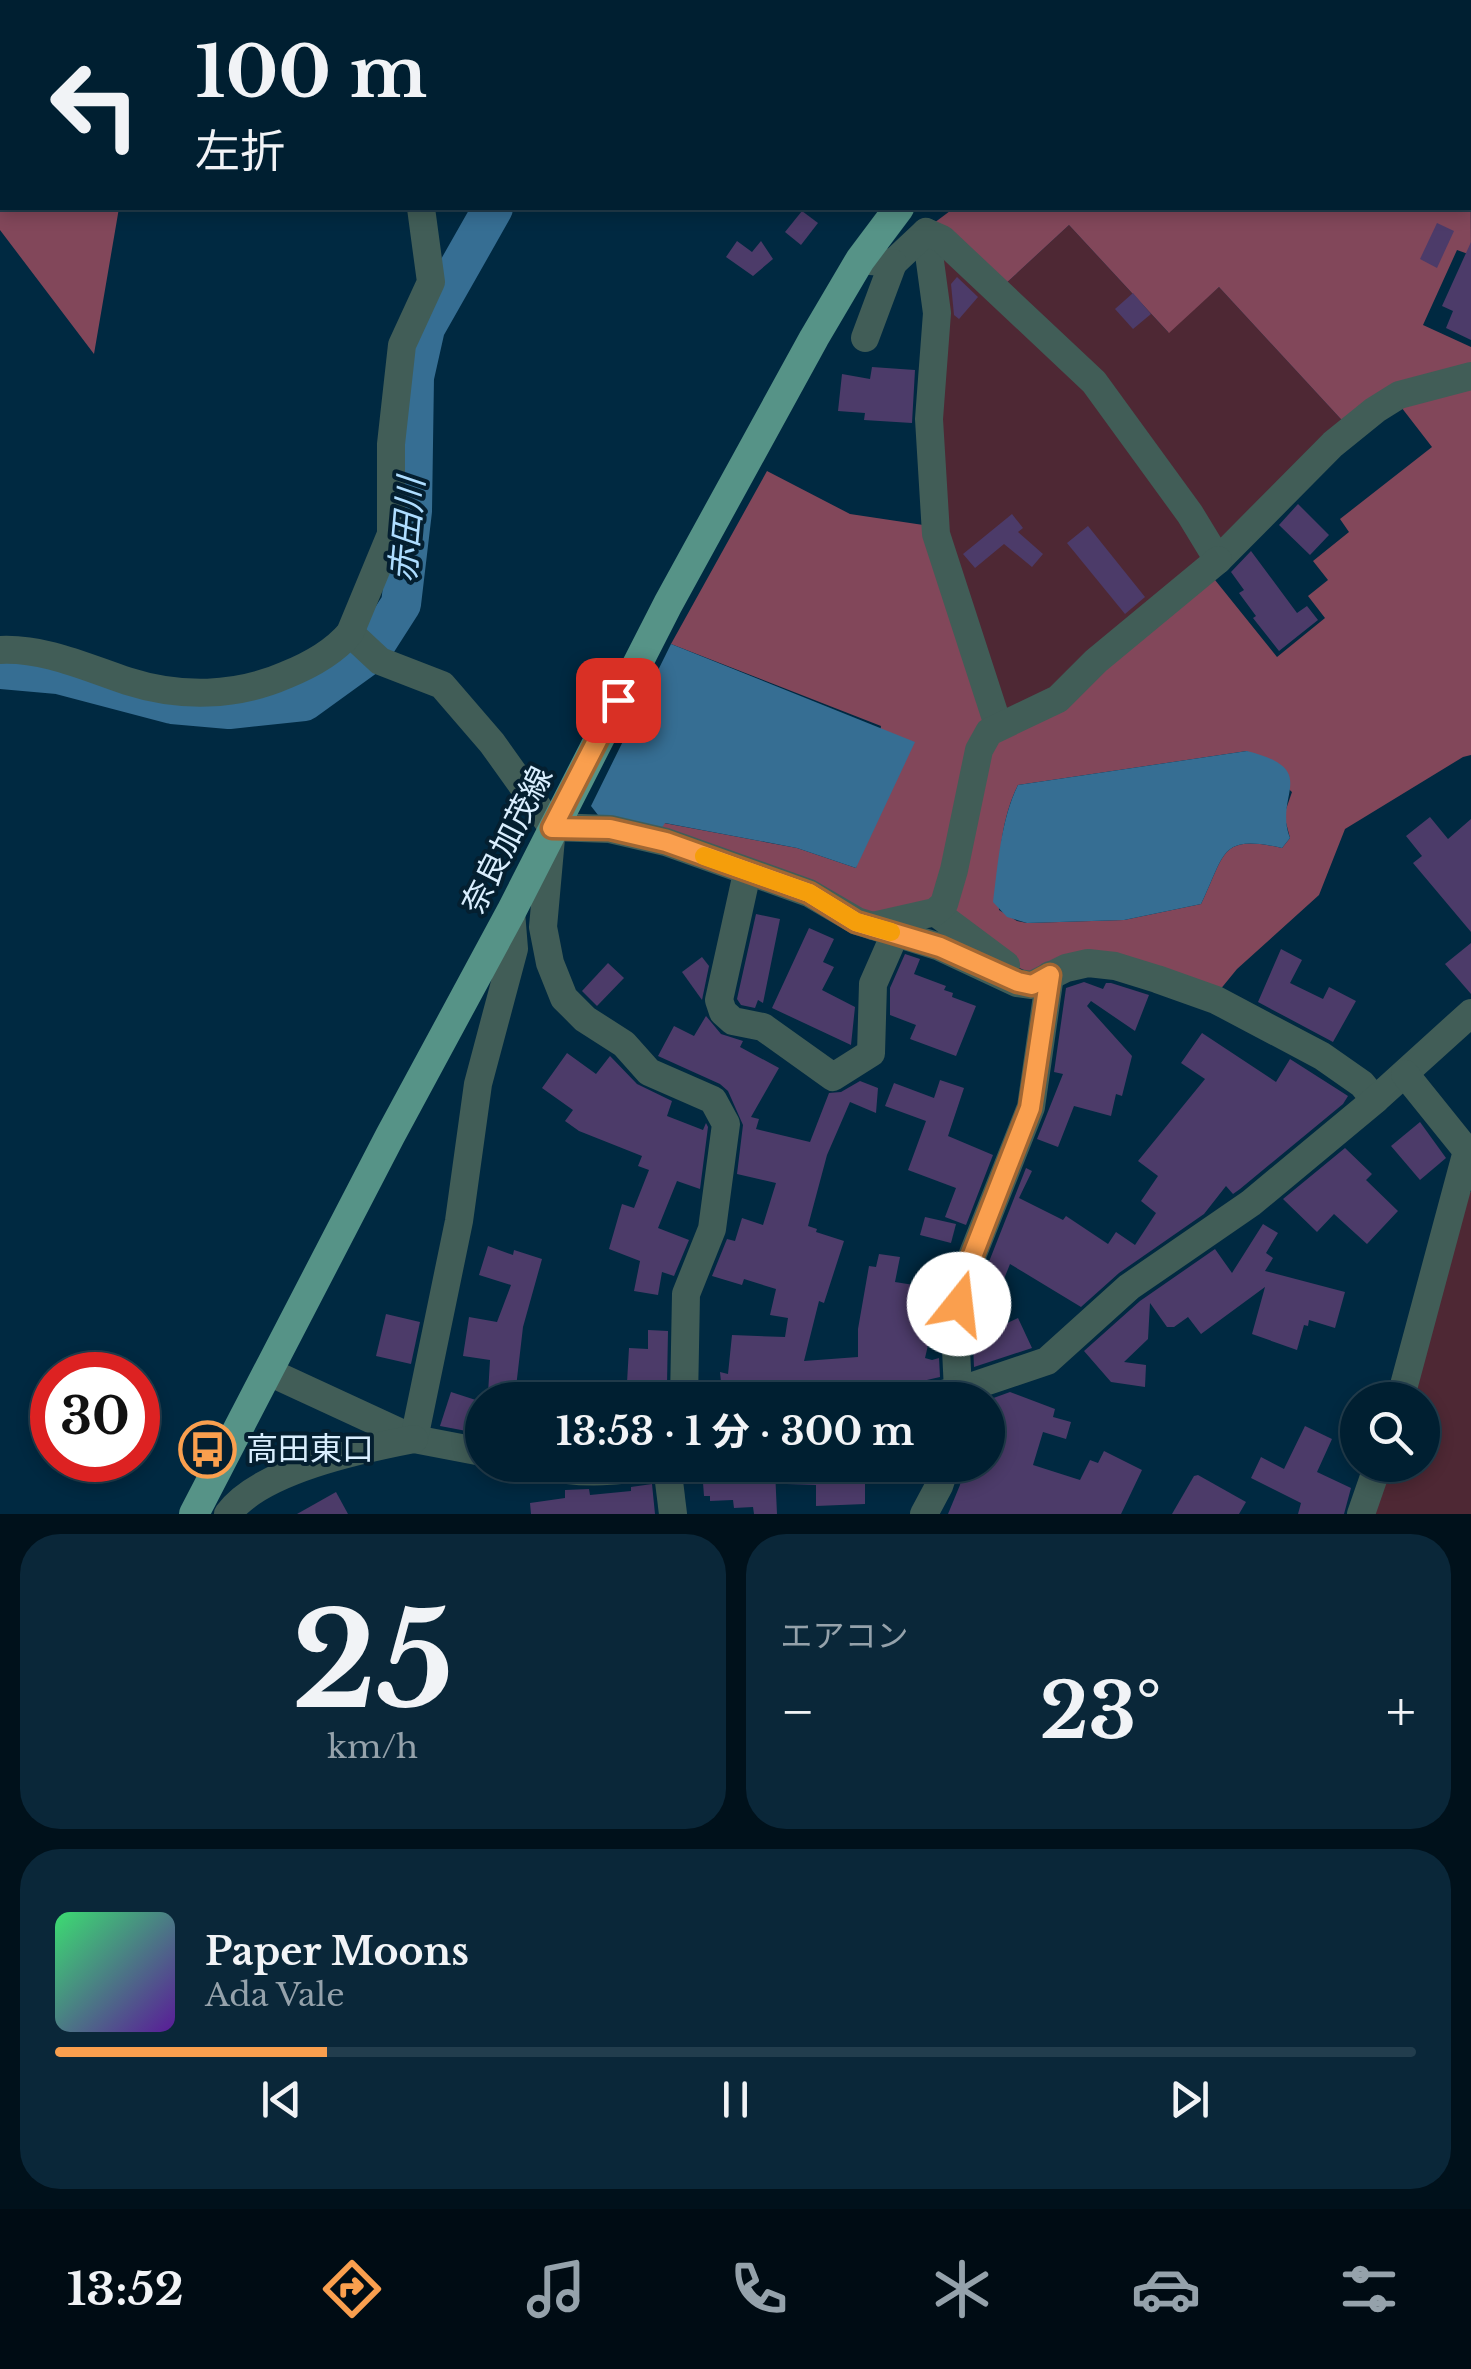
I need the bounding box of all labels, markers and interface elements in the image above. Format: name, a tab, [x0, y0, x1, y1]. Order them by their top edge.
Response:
text: 100 m	[195, 29, 427, 116]
icon: left	[30, 40, 160, 170]
text: 左折	[195, 123, 285, 179]
water label: 赤田川	[381, 472, 433, 584]
pin	[576, 658, 661, 743]
icon: arrive	[591, 673, 646, 728]
street label: 奈良加茂線	[453, 760, 561, 920]
position arrow	[907, 1252, 1011, 1356]
speed limit sign: 30	[30, 1352, 160, 1482]
map controls	[1340, 1382, 1440, 1482]
button: search	[1340, 1382, 1440, 1482]
text: 13:53 · 1 分 · 300 m	[556, 1408, 914, 1455]
bus stop icon: 高田東口	[177, 1419, 237, 1479]
place label: 高田東口	[246, 1429, 374, 1469]
text: 25	[292, 1581, 454, 1742]
text: エアコン	[781, 1616, 909, 1656]
text: 23°	[1040, 1665, 1161, 1758]
text: −	[781, 1678, 815, 1746]
text: +	[1386, 1678, 1416, 1746]
text: km/h	[327, 1727, 418, 1767]
text: Paper Moons	[205, 1928, 469, 1975]
text: Ada Vale	[205, 1975, 345, 2015]
icon: previous	[254, 2072, 309, 2127]
icon: pause	[708, 2072, 763, 2127]
icon: next	[1162, 2072, 1217, 2127]
icon: directions	[317, 2254, 387, 2324]
icon: music	[521, 2254, 591, 2324]
icon: phone	[724, 2254, 794, 2324]
icon: climate	[927, 2254, 997, 2324]
icon: car	[1131, 2254, 1201, 2324]
icon: filters	[1334, 2254, 1404, 2324]
text: 13:52	[67, 2261, 184, 2317]

